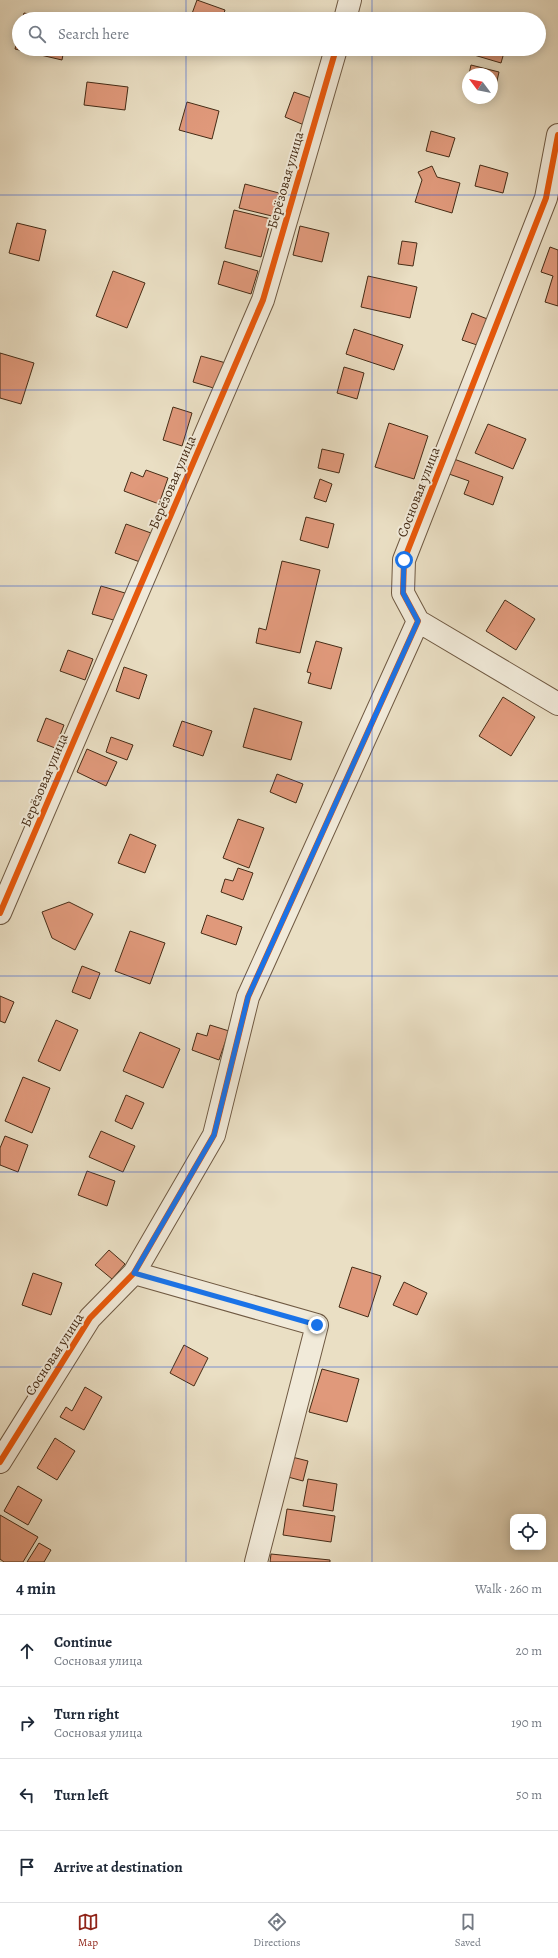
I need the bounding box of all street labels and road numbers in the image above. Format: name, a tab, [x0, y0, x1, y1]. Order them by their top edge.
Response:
street label: Берёзовая улица	[263, 129, 309, 231]
street label: Берёзовая улица	[144, 432, 201, 532]
street label: Сосновая улица	[393, 444, 445, 540]
street label: Берёзовая улица	[16, 730, 73, 830]
street label: Сосновая улица	[21, 1309, 89, 1399]

